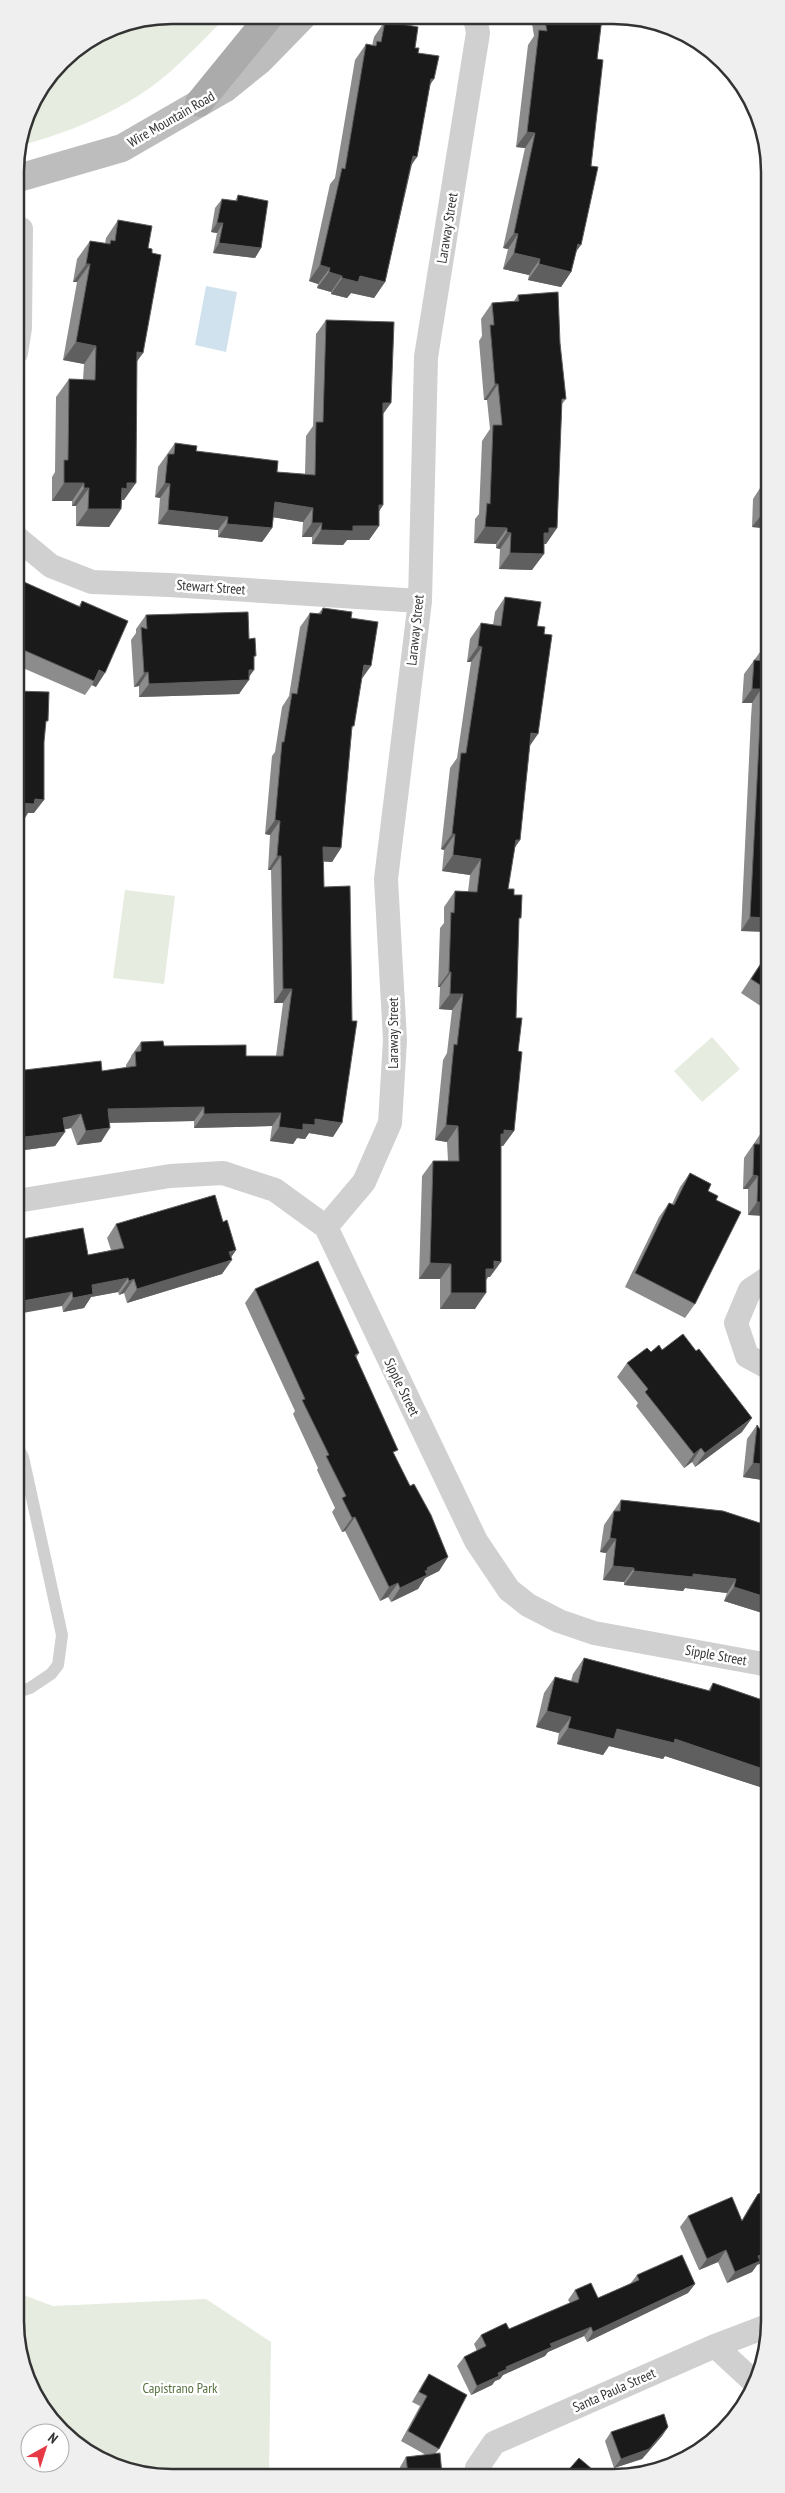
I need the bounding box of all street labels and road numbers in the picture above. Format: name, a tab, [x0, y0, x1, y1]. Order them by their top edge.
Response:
street label: Wire Mountain Road	[124, 87, 218, 151]
street label: Laraway Street	[433, 191, 461, 265]
street label: Stewart Street	[176, 576, 246, 598]
street label: Laraway Street	[402, 593, 428, 666]
street label: Laraway Street	[384, 997, 402, 1069]
street label: Sipple Street	[380, 1355, 424, 1419]
street label: Sipple Street	[684, 1641, 748, 1669]
street label: Santa Paula Street	[570, 2364, 658, 2416]

